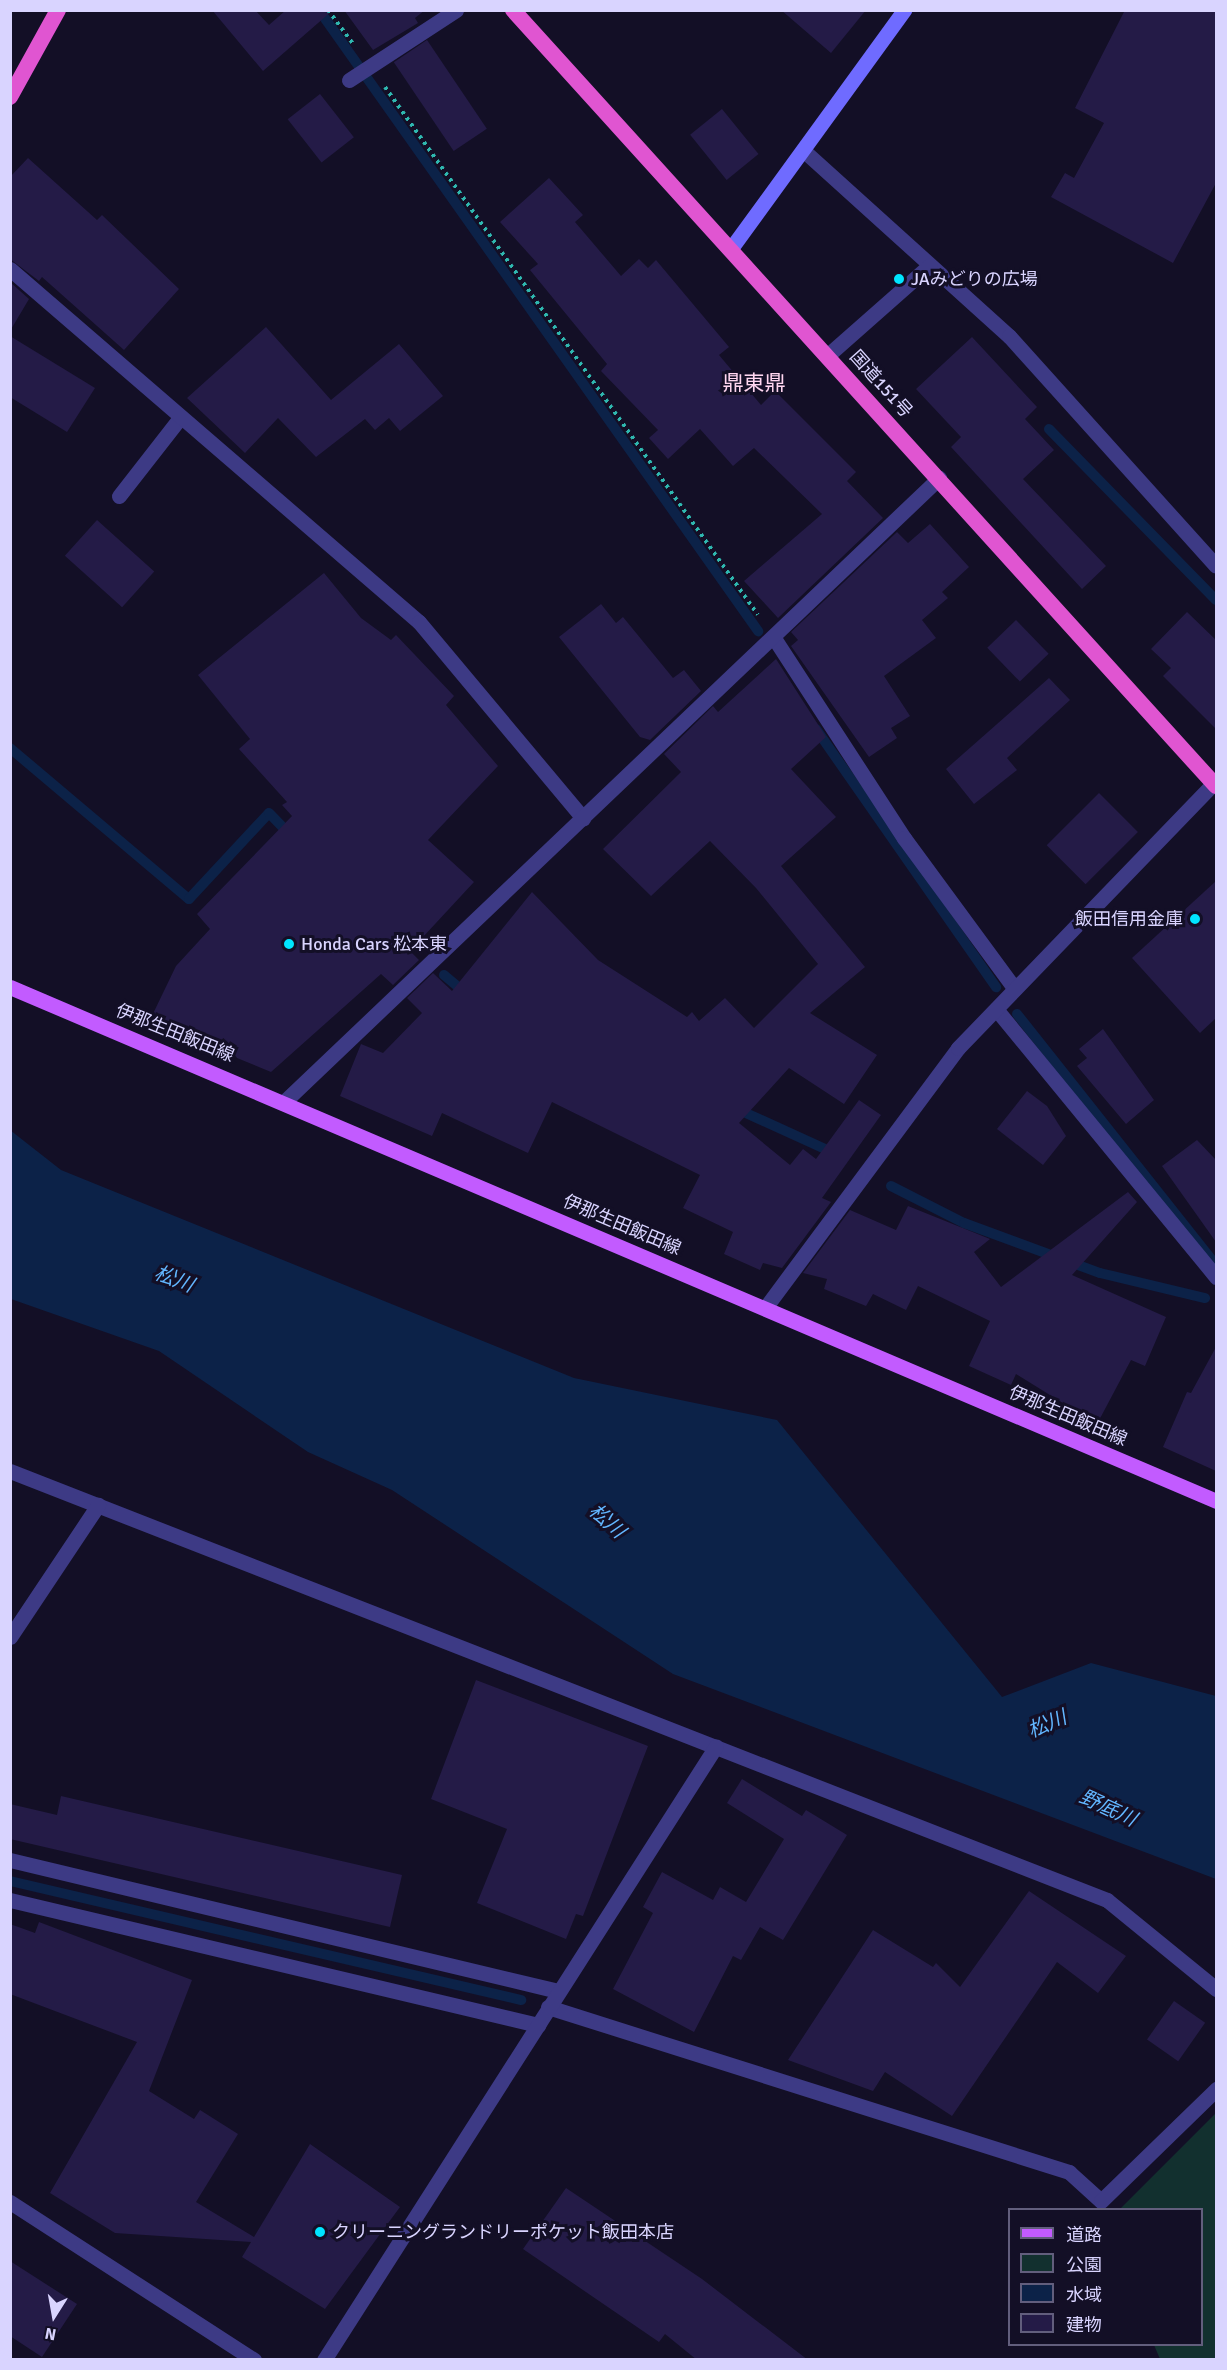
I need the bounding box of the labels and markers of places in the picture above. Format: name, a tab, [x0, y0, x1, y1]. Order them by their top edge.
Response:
place label: JAみどりの広場	[911, 268, 1038, 290]
marker: JAみどりの広場	[892, 272, 906, 286]
place label: 飯田信用金庫	[1075, 908, 1183, 930]
marker: 飯田信用金庫	[1188, 912, 1202, 926]
place label: Honda Cars 松本東	[301, 933, 447, 955]
marker: Honda Cars 松本東	[282, 937, 296, 951]
place label: クリーニングランドリーポケット飯田本店	[332, 2221, 674, 2243]
marker: クリーニングランドリーポケット飯田本店	[313, 2225, 327, 2239]

